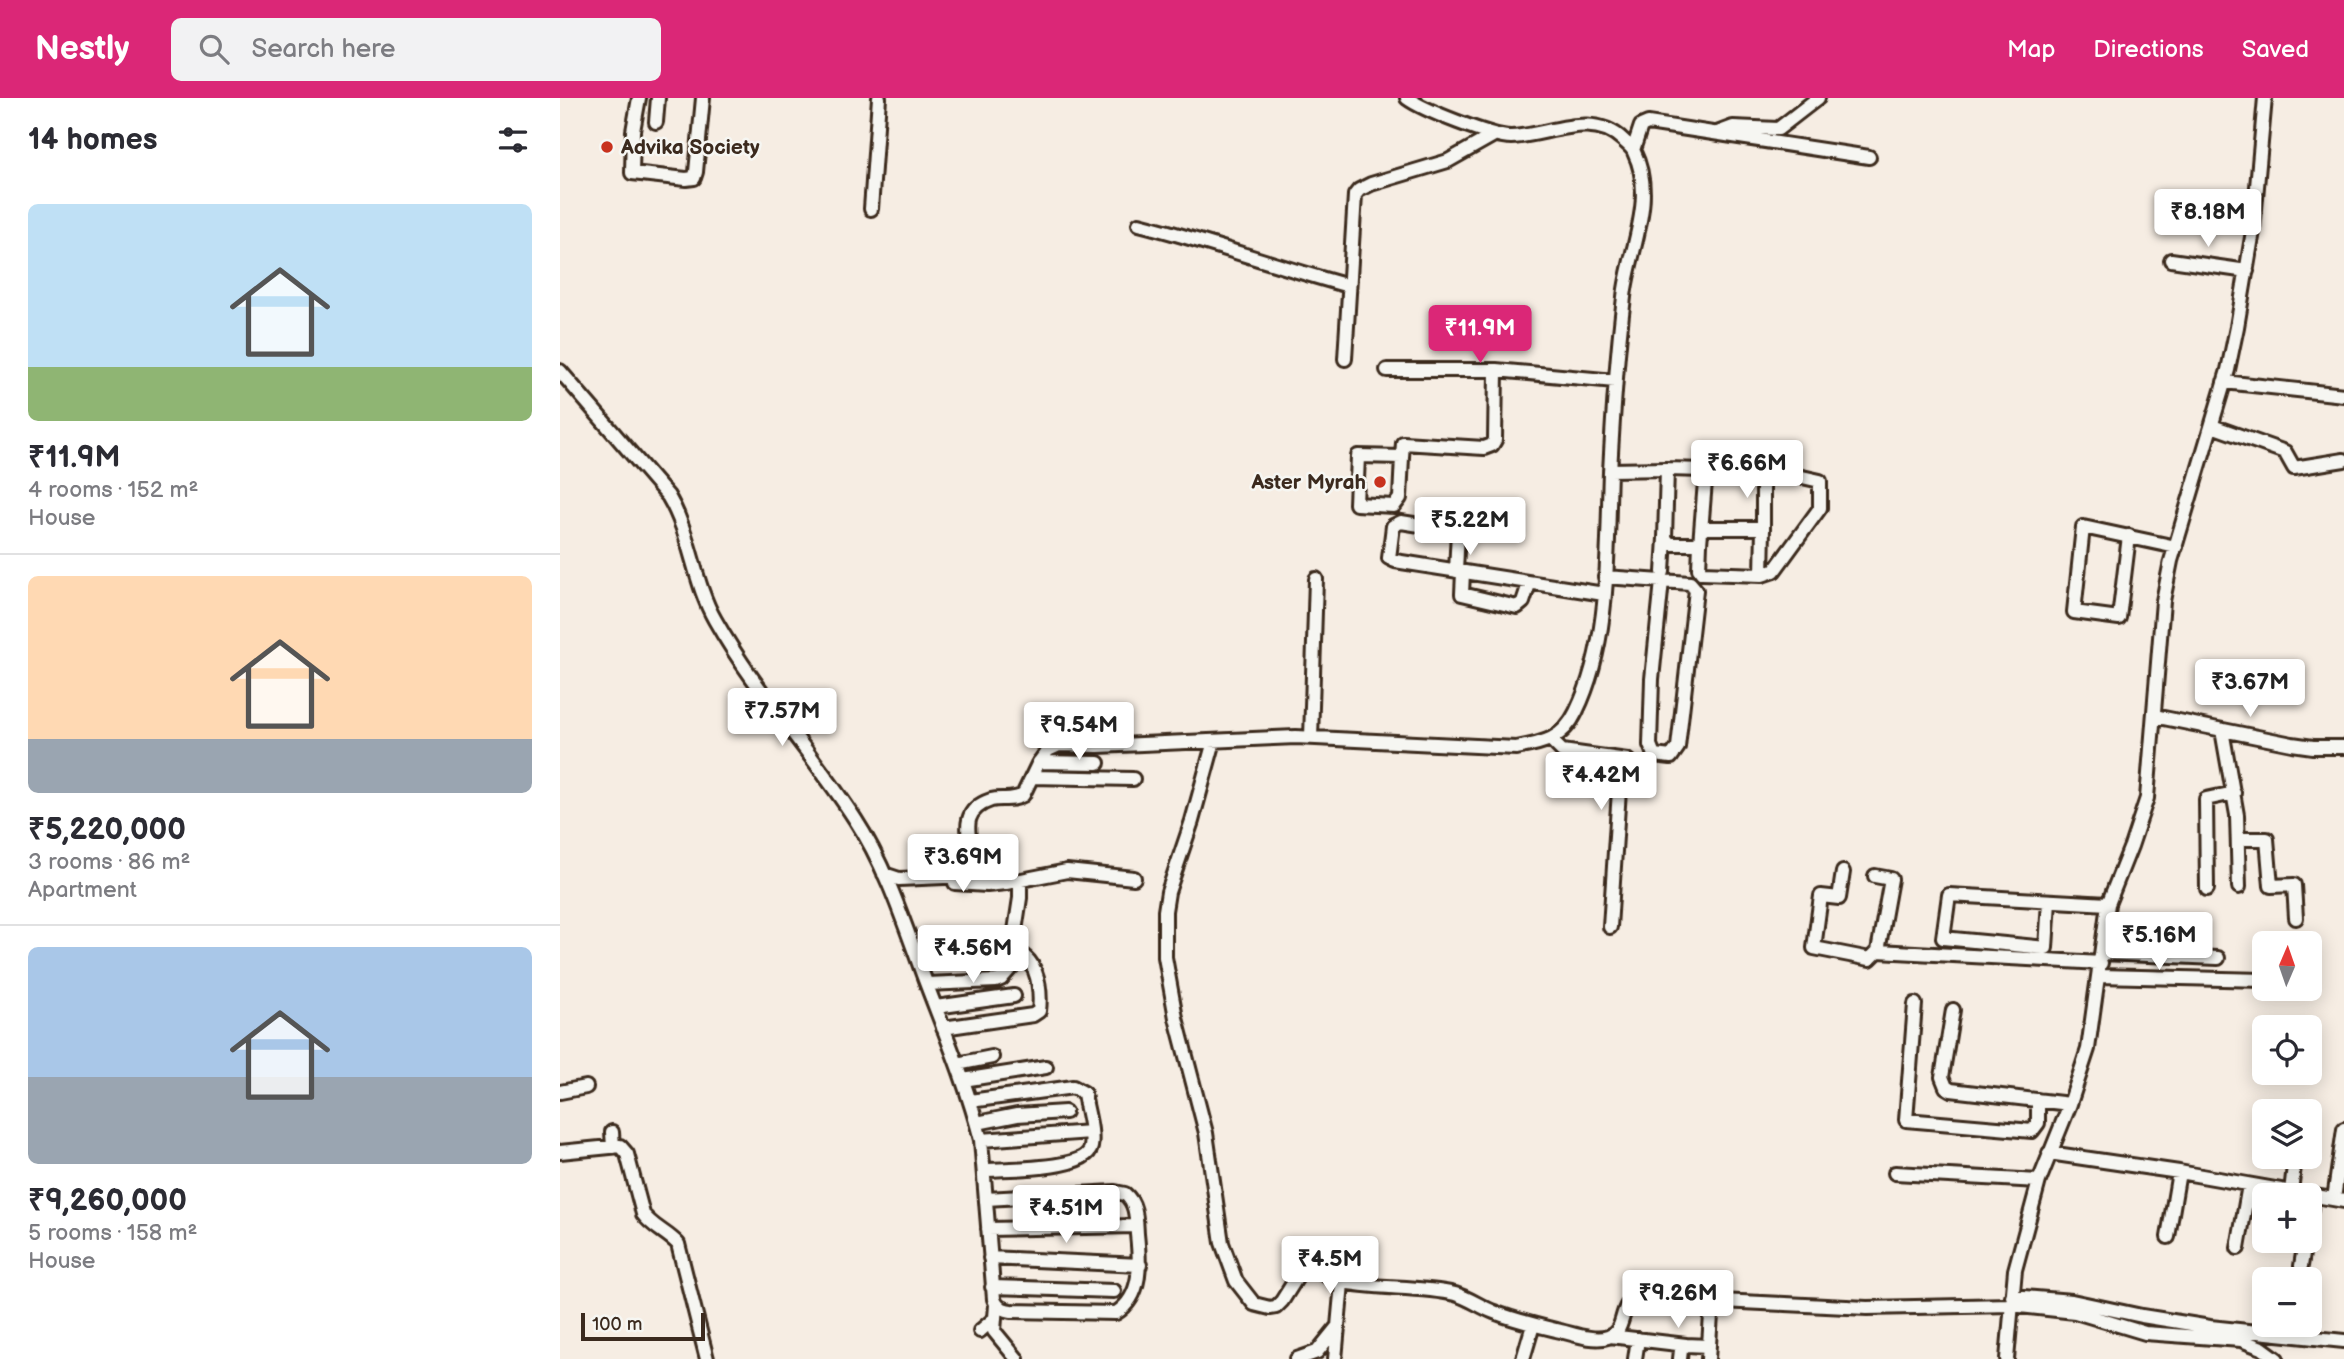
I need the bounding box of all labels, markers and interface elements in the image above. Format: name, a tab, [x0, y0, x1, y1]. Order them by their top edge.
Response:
search box	[171, 18, 661, 81]
text: Nestly	[35, 29, 129, 69]
icon: search	[195, 30, 233, 68]
text: Search here	[251, 34, 395, 65]
text: Map	[2007, 35, 2055, 64]
text: Directions	[2093, 35, 2204, 64]
text: Saved	[2242, 35, 2309, 64]
icon: filters	[494, 121, 532, 159]
text: 14 homes	[28, 122, 157, 158]
place label: Advika Society	[620, 135, 760, 160]
marker: Advika Society	[599, 139, 615, 155]
pin: ₹8.18M	[2151, 190, 2265, 249]
text: ₹8.18M	[2170, 198, 2246, 226]
icon: home	[217, 249, 343, 375]
pin: ₹11.9M	[1423, 306, 1537, 365]
text: ₹11.9M	[1445, 314, 1515, 342]
text: ₹11.9M	[28, 440, 120, 476]
pin: ₹6.66M	[1690, 440, 1804, 500]
text: ₹6.66M	[1707, 449, 1787, 477]
place label: Aster Myrah	[1251, 470, 1366, 495]
marker: Aster Myrah	[1372, 474, 1388, 490]
text: 4 rooms · 152 m²	[28, 476, 198, 504]
pin: ₹5.22M	[1413, 498, 1527, 557]
text: House	[28, 504, 95, 532]
text: ₹5.22M	[1431, 506, 1509, 534]
icon: home	[217, 621, 343, 747]
pin: ₹3.67M	[2193, 660, 2307, 719]
text: ₹3.67M	[2211, 668, 2289, 696]
pin: ₹7.57M	[725, 688, 839, 748]
text: ₹7.57M	[744, 697, 820, 725]
pin: ₹9.54M	[1022, 702, 1136, 762]
text: ₹9.54M	[1040, 711, 1118, 739]
pin: ₹4.42M	[1544, 752, 1658, 812]
text: ₹4.42M	[1562, 761, 1640, 789]
text: ₹5,220,000	[28, 812, 186, 848]
pin: ₹3.69M	[906, 834, 1020, 894]
text: ₹3.69M	[924, 843, 1002, 871]
text: 3 rooms · 86 m²	[28, 848, 190, 876]
text: Apartment	[28, 876, 137, 904]
pin: ₹5.16M	[2102, 912, 2216, 972]
text: ₹5.16M	[2122, 921, 2196, 949]
pin: ₹4.56M	[916, 926, 1030, 985]
north arrow	[2252, 931, 2322, 1001]
map controls	[2252, 931, 2322, 1337]
text: ₹4.56M	[934, 934, 1012, 962]
icon: home	[217, 992, 343, 1118]
button: locate	[2252, 1015, 2322, 1085]
button: layers	[2252, 1099, 2322, 1169]
text: ₹9,260,000	[28, 1183, 187, 1219]
button: +	[2252, 1183, 2322, 1253]
pin: ₹4.51M	[1009, 1186, 1123, 1245]
text: ₹4.51M	[1029, 1194, 1103, 1222]
text: 5 rooms · 158 m²	[28, 1219, 197, 1247]
pin: ₹4.5M	[1281, 1236, 1379, 1296]
text: ₹4.5M	[1298, 1245, 1362, 1273]
text: House	[28, 1247, 95, 1275]
button: −	[2252, 1267, 2322, 1337]
pin: ₹9.26M	[1621, 1270, 1735, 1330]
text: ₹9.26M	[1638, 1279, 1718, 1307]
scale bar	[581, 1310, 705, 1342]
text: 100 m	[592, 1313, 643, 1336]

